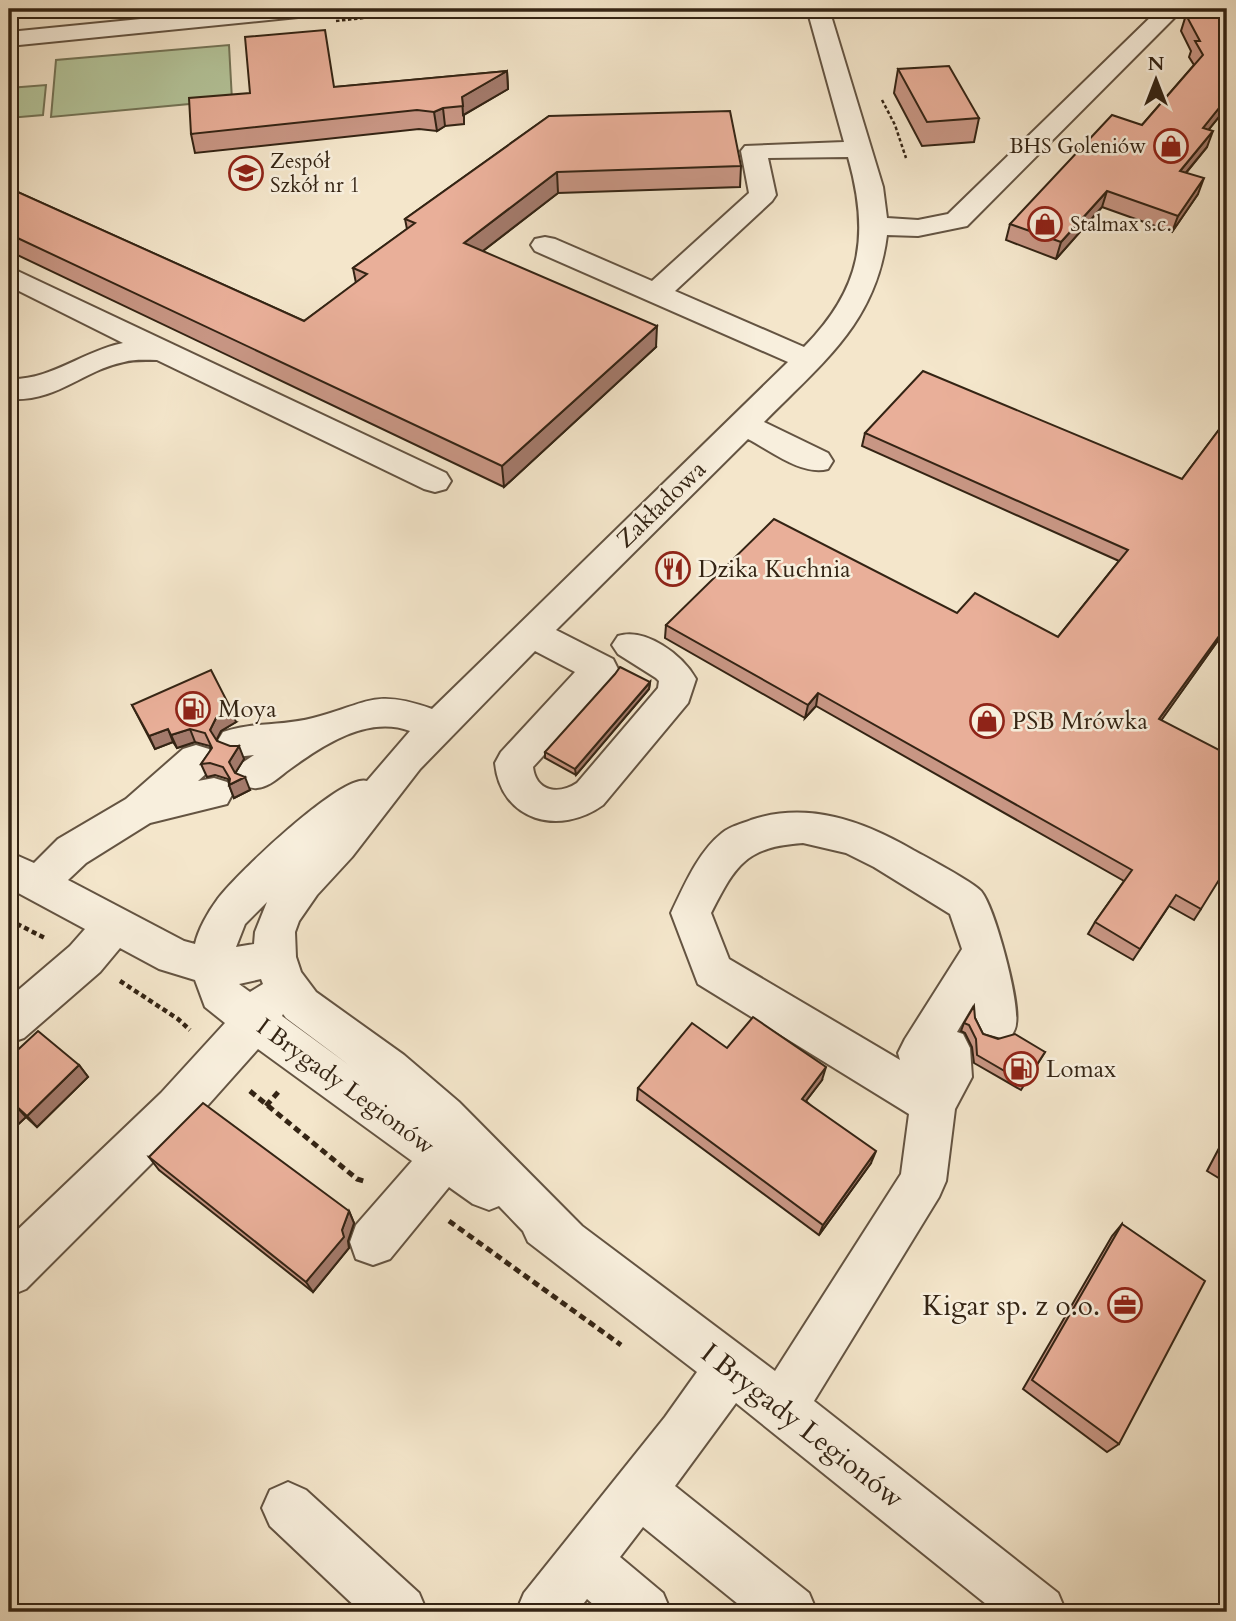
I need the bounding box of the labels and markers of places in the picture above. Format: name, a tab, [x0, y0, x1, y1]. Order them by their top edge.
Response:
shop icon: BHS Goleniów	[1152, 127, 1190, 165]
place label: BHS Goleniów	[1009, 132, 1146, 161]
place label: Zespół Szkół nr 1	[270, 147, 360, 200]
school or university icon: Zespół Szkół nr 1	[227, 154, 265, 192]
shop icon: Stalmax s.c.	[1026, 205, 1064, 243]
place label: Stalmax s.c.	[1070, 210, 1172, 239]
restaurant icon: Dzika Kuchnia	[654, 550, 692, 588]
place label: Dzika Kuchnia	[698, 553, 851, 586]
fuel station icon: Moya	[174, 690, 212, 728]
place label: Moya	[218, 693, 277, 726]
shop icon: PSB Mrówka	[968, 702, 1006, 740]
place label: PSB Mrówka	[1012, 705, 1148, 738]
fuel station icon: Lomax	[1002, 1050, 1040, 1088]
place label: Lomax	[1046, 1053, 1116, 1086]
office icon: Kigar sp. z o.o.	[1106, 1286, 1144, 1324]
place label: Kigar sp. z o.o.	[922, 1287, 1100, 1325]

